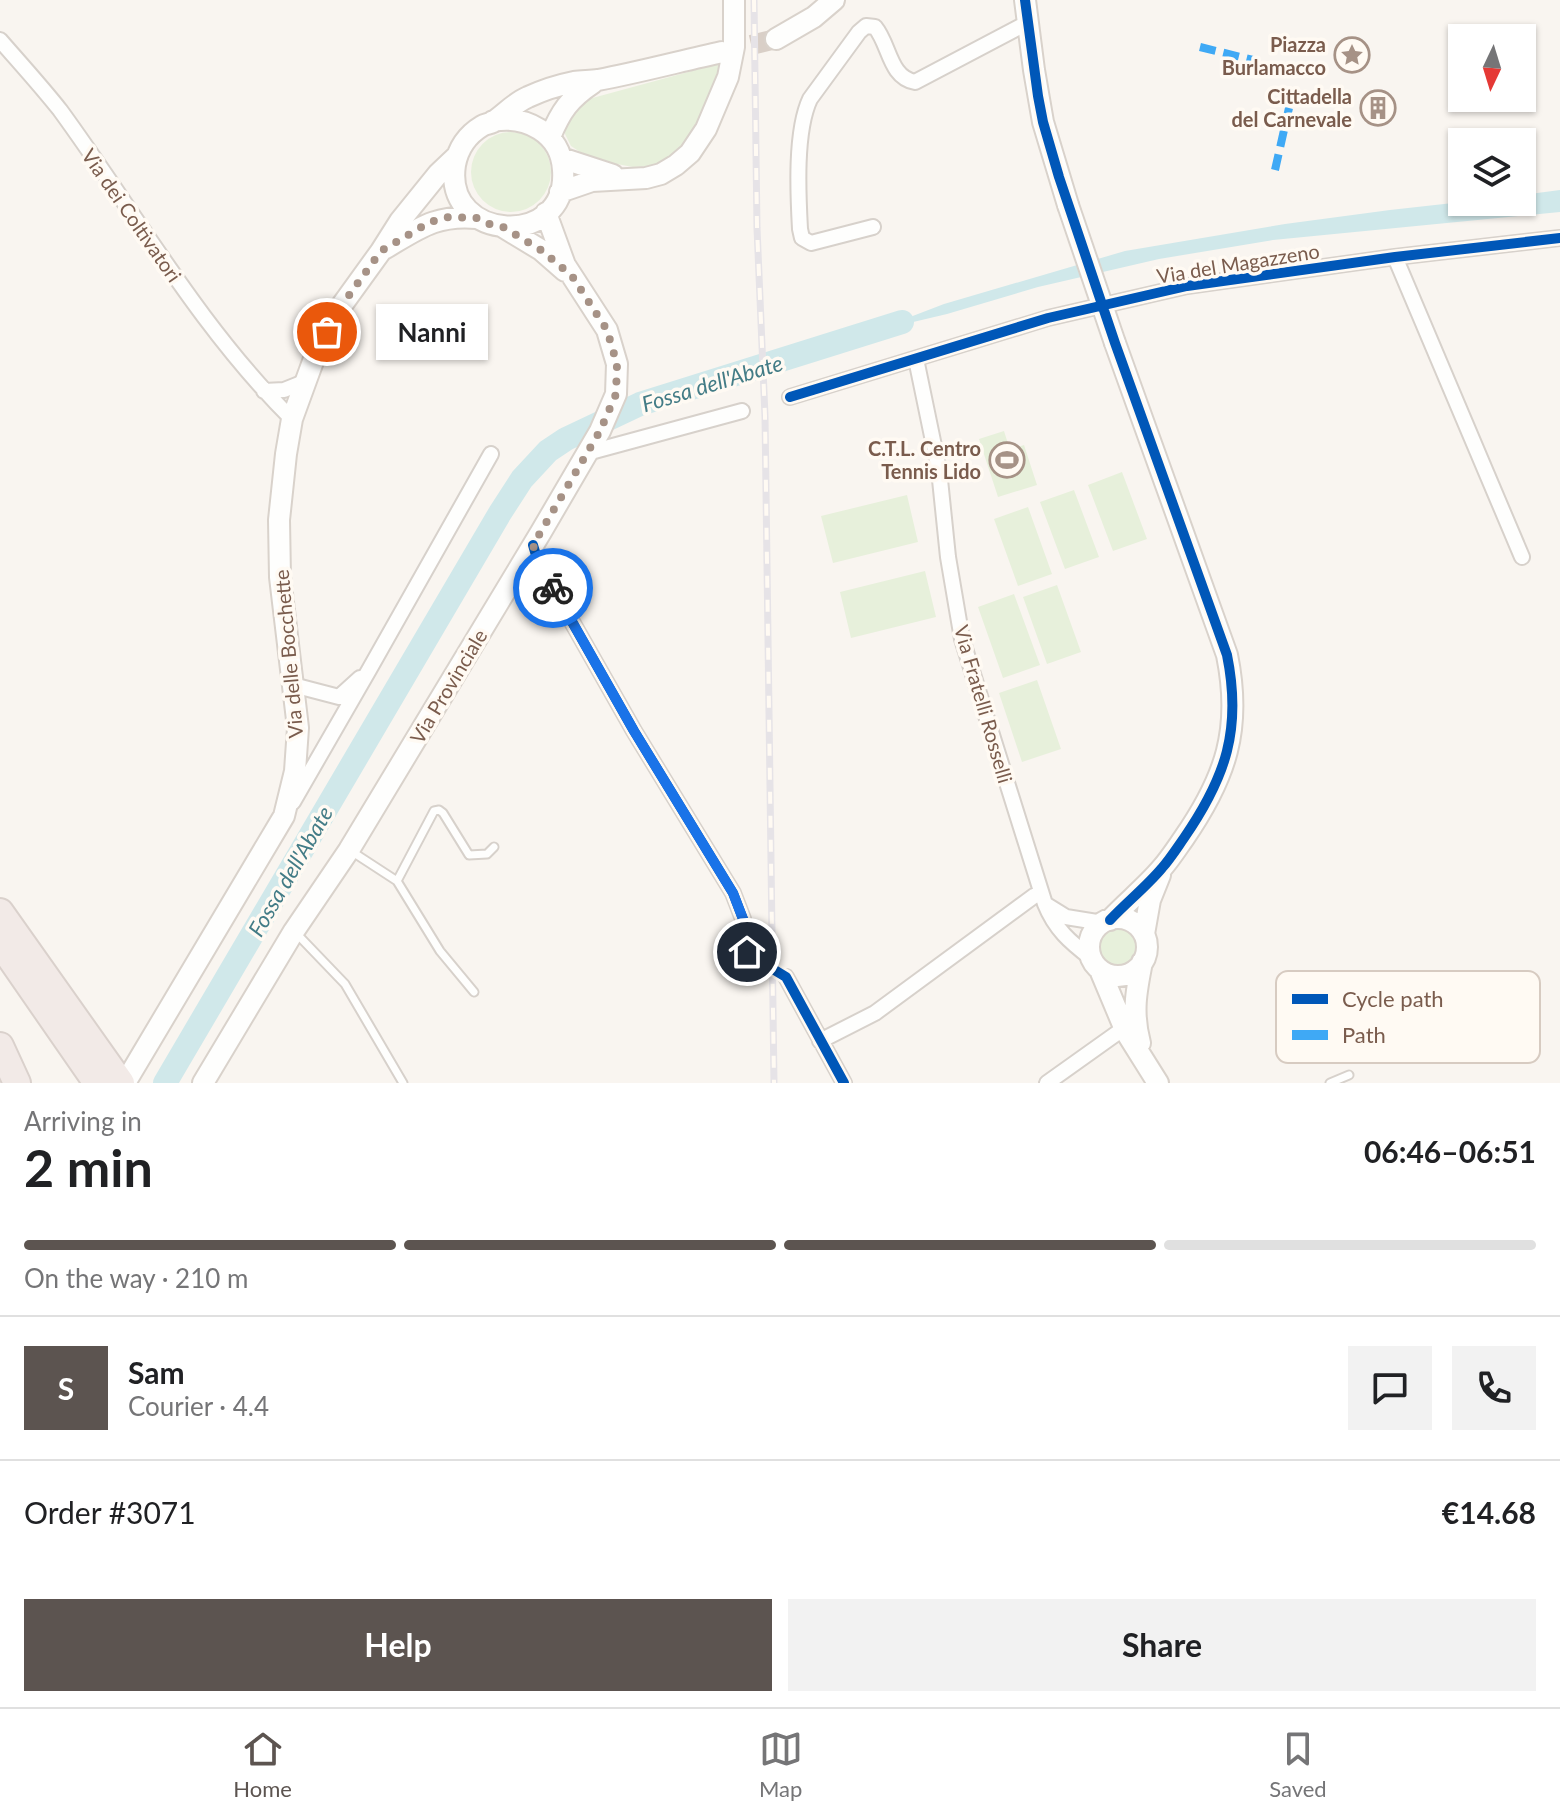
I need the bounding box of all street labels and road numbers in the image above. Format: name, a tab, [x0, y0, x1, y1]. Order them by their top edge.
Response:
street label: Via dei Coltivatori	[77, 144, 187, 286]
street label: Via del Magazzeno	[1155, 238, 1321, 288]
street label: Via delle Bocchette	[269, 569, 307, 739]
street label: Via Fratelli Rosselli	[950, 622, 1018, 786]
street label: Via Provinciale	[404, 625, 492, 747]

